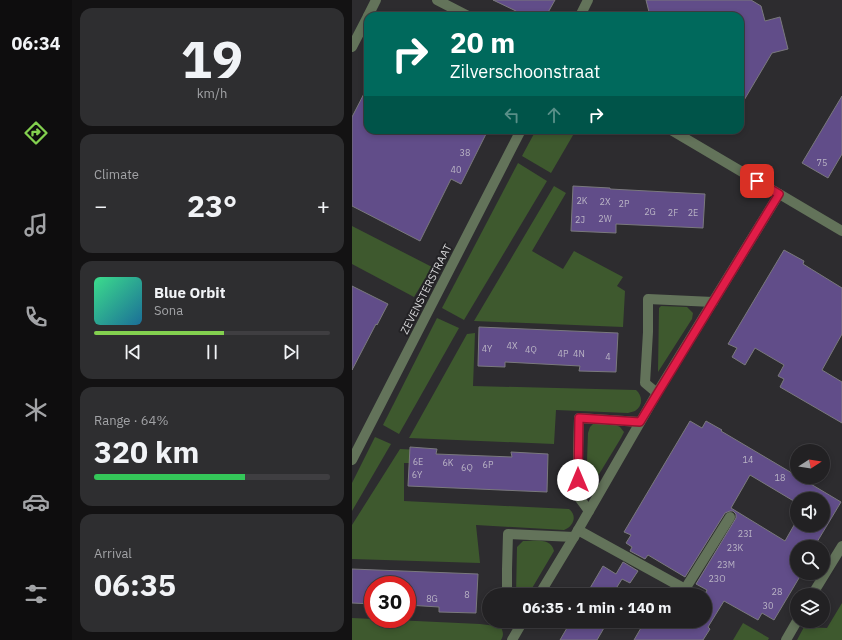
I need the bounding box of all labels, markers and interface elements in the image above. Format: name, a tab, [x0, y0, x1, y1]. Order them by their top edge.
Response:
text: 20 m	[450, 24, 515, 61]
text: 19	[181, 25, 243, 92]
icon: right	[384, 28, 436, 80]
text: 06:34	[11, 32, 61, 55]
text: Zilverschoonstraat	[450, 60, 600, 83]
text: km/h	[197, 85, 227, 102]
icon: left	[501, 104, 523, 126]
icon: ahead	[543, 104, 565, 126]
icon: right	[585, 104, 607, 126]
icon: directions	[22, 119, 50, 147]
house number: 38	[460, 147, 470, 158]
house number: 75	[817, 157, 827, 168]
house number: 40	[451, 164, 461, 175]
pin	[740, 164, 774, 198]
text: Climate	[94, 166, 139, 183]
icon: arrive	[746, 170, 768, 192]
text: 23°	[187, 186, 237, 225]
text: −	[94, 191, 107, 220]
text: +	[317, 191, 330, 220]
house number: 2K	[576, 195, 588, 206]
house number: 2X	[600, 196, 611, 207]
house number: 2P	[619, 198, 630, 209]
house number: 2G	[644, 206, 656, 217]
house number: 2F	[668, 207, 678, 218]
house number: 2E	[688, 207, 698, 218]
icon: music	[22, 211, 50, 239]
house number: 2W	[598, 213, 612, 224]
house number: 2J	[575, 214, 585, 225]
street label: ZEVENSTERSTRAAT	[397, 241, 455, 336]
text: Blue Orbit	[154, 283, 225, 302]
text: Sona	[154, 302, 183, 319]
icon: phone	[22, 303, 50, 331]
house number: 4X	[507, 340, 518, 351]
icon: previous	[122, 341, 144, 363]
icon: pause	[201, 341, 223, 363]
icon: next	[280, 341, 302, 363]
house number: 4Y	[482, 343, 493, 354]
house number: 4Q	[525, 344, 537, 355]
house number: 4P	[558, 348, 569, 359]
house number: 4N	[573, 348, 585, 359]
house number: 4	[605, 351, 611, 362]
icon: climate	[22, 396, 50, 424]
text: Range · 64%	[94, 412, 168, 429]
text: 320 km	[94, 432, 199, 471]
north arrow	[790, 444, 830, 484]
map controls	[790, 444, 830, 628]
house number: 14	[743, 454, 753, 465]
house number: 6E	[413, 456, 423, 467]
house number: 6K	[442, 457, 454, 468]
house number: 6P	[483, 459, 494, 470]
position arrow	[557, 459, 599, 501]
house number: 6Q	[461, 462, 473, 473]
house number: 6Y	[412, 469, 423, 480]
house number: 18	[775, 472, 785, 483]
icon: car	[22, 488, 50, 516]
button: sound	[790, 492, 830, 532]
house number: 23I	[738, 528, 753, 539]
button: search	[790, 540, 830, 580]
house number: 23K	[727, 542, 744, 553]
text: Arrival	[94, 545, 132, 562]
house number: 23M	[717, 559, 735, 570]
text: 06:35	[94, 565, 176, 604]
house number: 23O	[708, 573, 726, 584]
speed limit sign: 30	[364, 576, 416, 628]
icon: filters	[22, 580, 50, 608]
house number: 28	[772, 586, 782, 597]
button: layers	[790, 588, 830, 628]
house number: 8	[464, 589, 470, 600]
house number: 8G	[426, 593, 438, 604]
text: 06:35 · 1 min · 140 m	[523, 598, 671, 617]
house number: 30	[763, 600, 773, 611]

